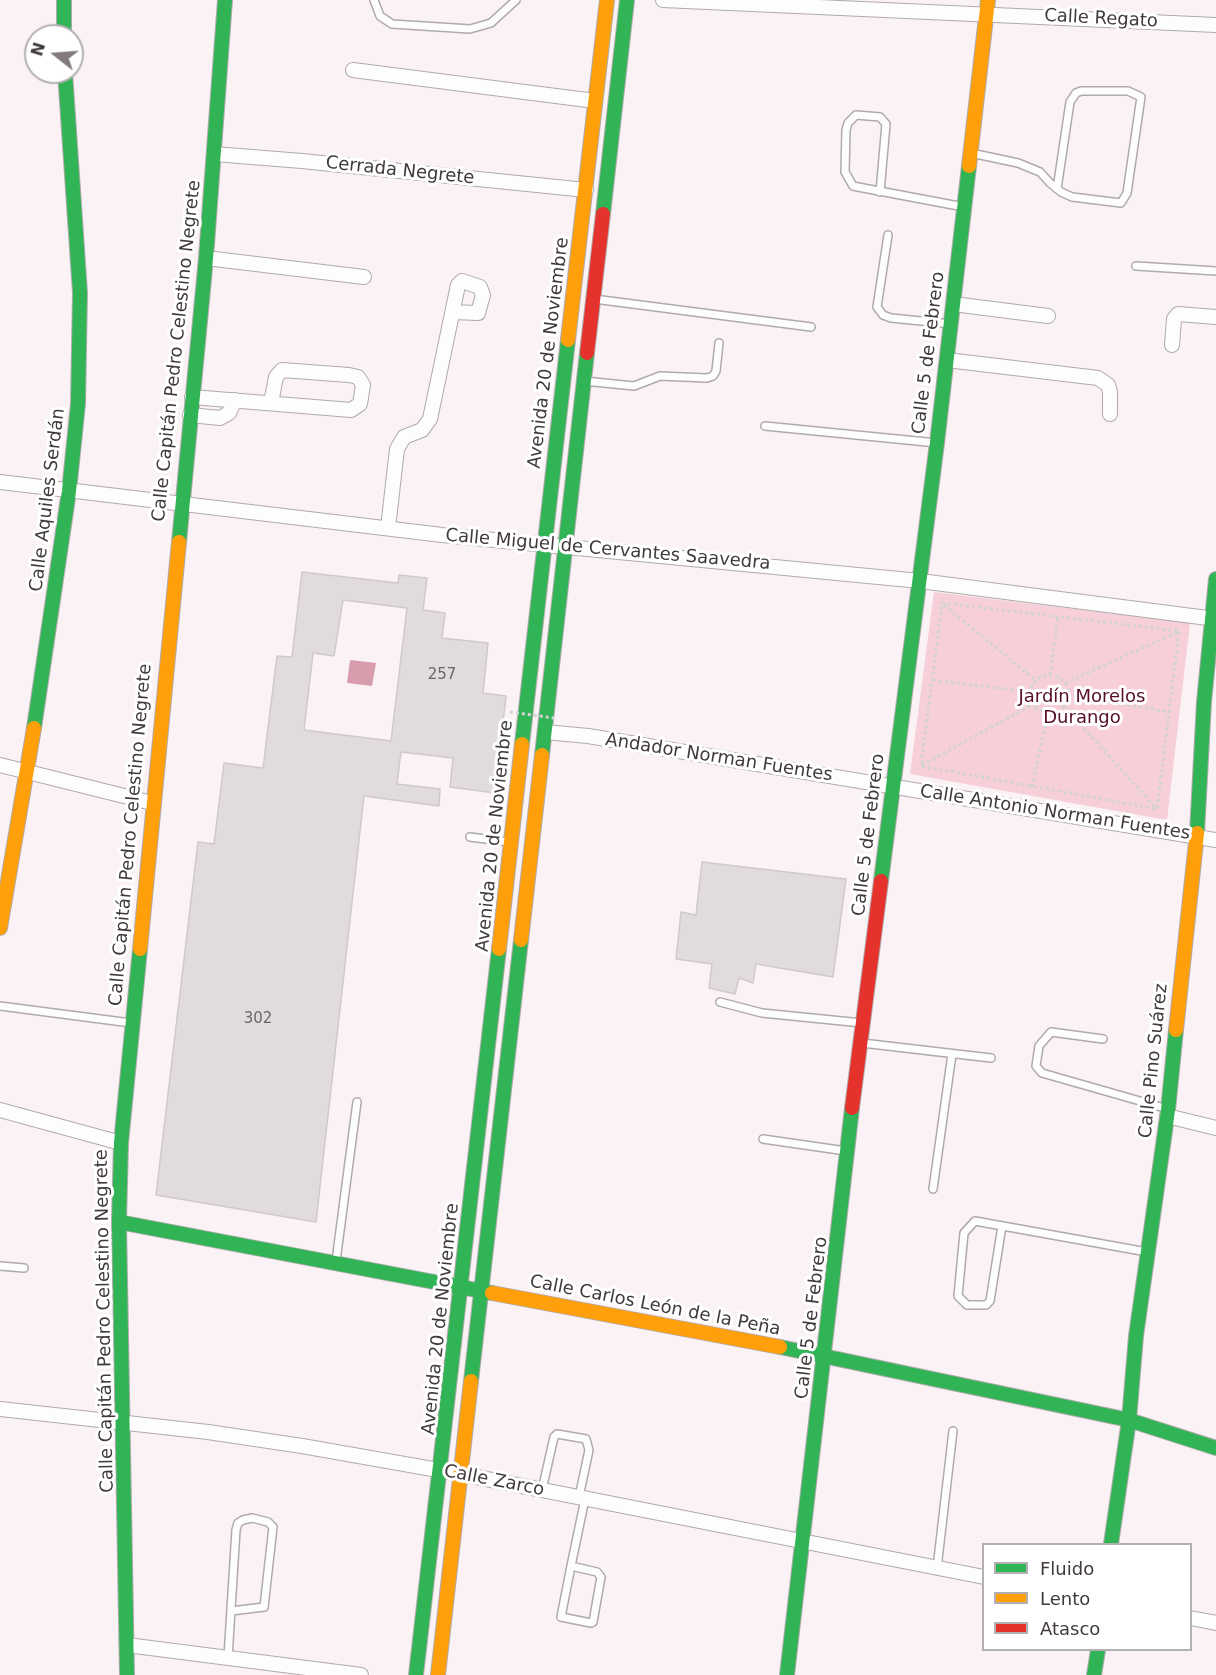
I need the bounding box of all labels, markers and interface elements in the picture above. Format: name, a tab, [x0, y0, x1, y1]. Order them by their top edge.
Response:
street label: Calle Regato	[1044, 5, 1158, 33]
north arrow	[24, 24, 84, 84]
text: N	[27, 40, 49, 58]
street label: Cerrada Negrete	[325, 152, 475, 190]
street label: Calle Capitán Pedro Celestino Negrete	[148, 179, 206, 523]
street label: Avenida 20 de Noviembre	[524, 236, 574, 470]
street label: Calle 5 de Febrero	[908, 270, 950, 436]
street label: Calle Aquiles Serdán	[26, 407, 70, 593]
street label: Calle Miguel de Cervantes Saavedra	[445, 525, 771, 575]
street label: Calle Capitán Pedro Celestino Negrete	[105, 663, 157, 1007]
house number: 257	[428, 666, 456, 684]
park label: Jardín Morelos Durango	[1019, 686, 1145, 728]
street label: Avenida 20 de Noviembre	[472, 719, 518, 953]
street label: Andador Norman Fuentes	[604, 729, 834, 787]
street label: Calle 5 de Febrero	[848, 752, 890, 918]
street label: Calle Antonio Norman Fuentes	[918, 781, 1192, 845]
street label: Calle Pino Suárez	[1135, 983, 1173, 1139]
house number: 302	[244, 1010, 272, 1028]
street label: Calle Capitán Pedro Celestino Negrete	[91, 1149, 119, 1493]
street label: Avenida 20 de Noviembre	[418, 1202, 464, 1436]
street label: Calle 5 de Febrero	[791, 1235, 833, 1401]
street label: Calle Carlos León de la Peña	[528, 1271, 782, 1341]
street label: Calle Zarco	[442, 1461, 546, 1501]
legend	[982, 1543, 1192, 1651]
text: Fluido	[1040, 1558, 1094, 1579]
text: Lento	[1040, 1588, 1090, 1609]
text: Atasco	[1040, 1618, 1100, 1639]

